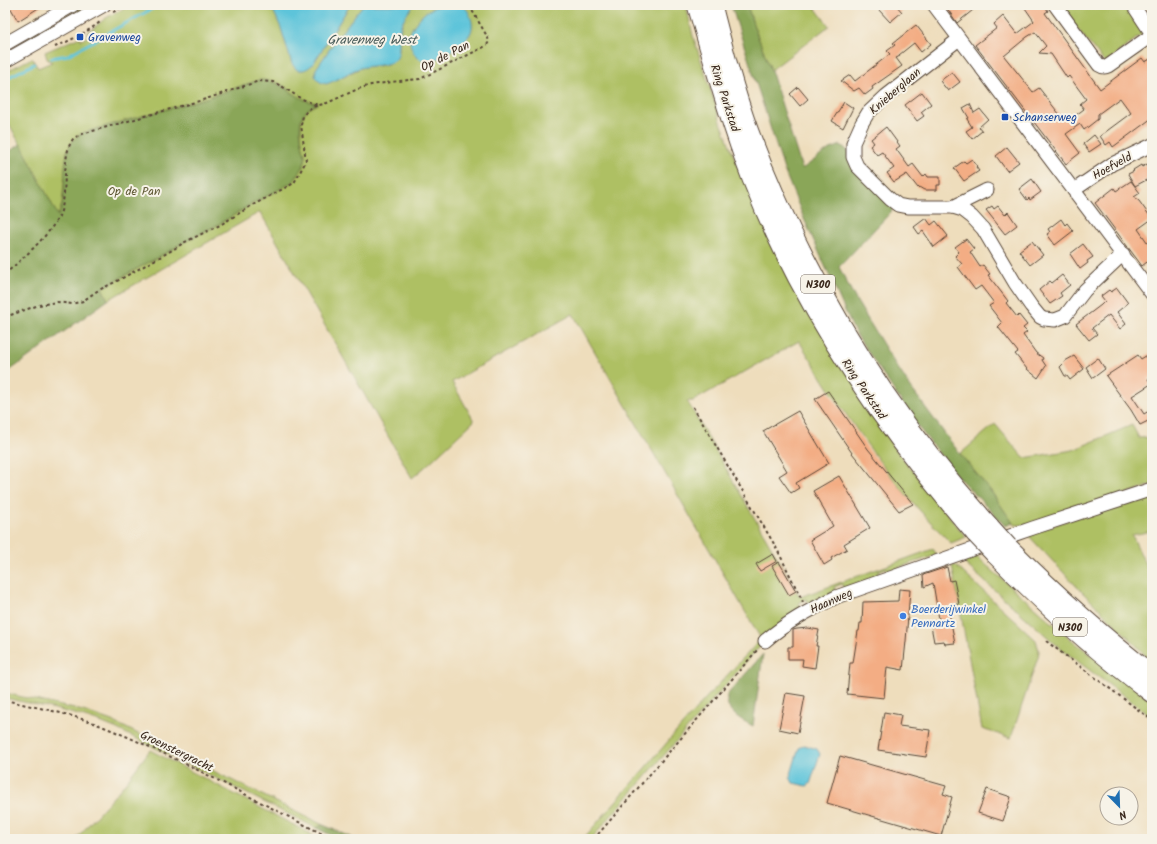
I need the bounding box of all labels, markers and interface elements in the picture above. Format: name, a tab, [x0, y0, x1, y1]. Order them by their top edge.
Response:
place label: Gravenweg	[88, 28, 141, 47]
water label: Gravenweg West	[327, 30, 419, 51]
marker: Gravenweg	[75, 32, 85, 42]
street label: Op de Pan	[417, 36, 473, 77]
street label: Ring Parkstad	[705, 62, 745, 135]
street label: Knieberglaan	[865, 63, 926, 119]
place label: Schanserweg	[1013, 108, 1077, 127]
marker: Schanserweg	[1000, 112, 1010, 122]
street label: Hoefveld	[1089, 147, 1136, 185]
park label: Op de Pan	[108, 182, 160, 201]
road number: N300	[801, 275, 835, 293]
street label: Ring Parkstad	[836, 355, 892, 424]
street label: Haanweg	[807, 584, 856, 619]
place label: Boerderijwinkel Pennartz	[911, 600, 986, 633]
marker: Boerderijwinkel Pennartz	[898, 611, 908, 621]
road number: N300	[1053, 618, 1087, 636]
street label: Groenstergracht	[137, 726, 217, 778]
north arrow	[1099, 786, 1139, 826]
text: N	[1116, 805, 1129, 824]

